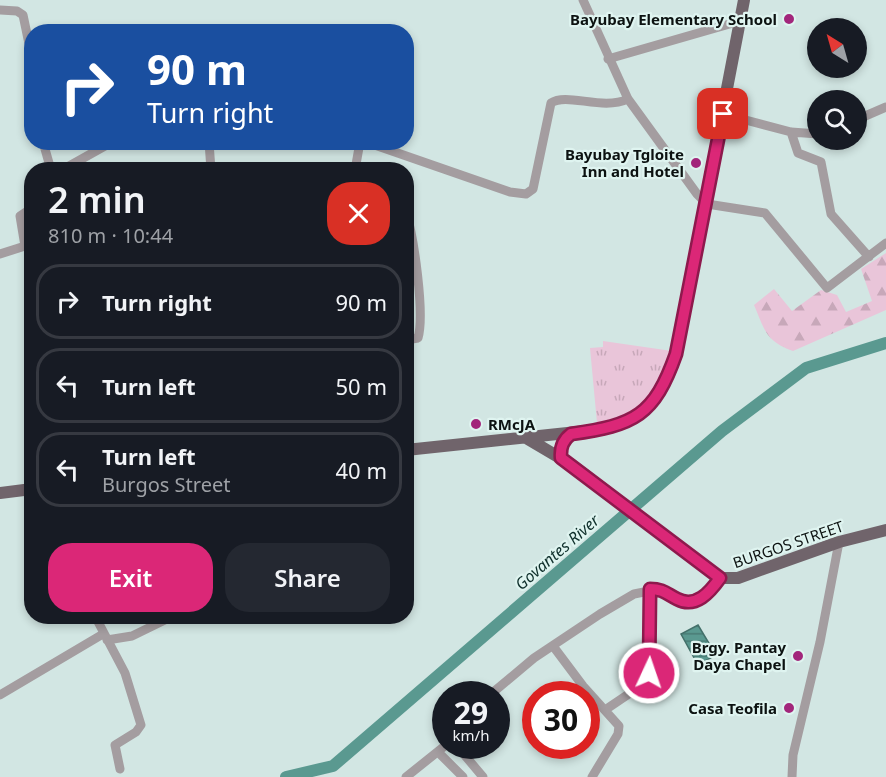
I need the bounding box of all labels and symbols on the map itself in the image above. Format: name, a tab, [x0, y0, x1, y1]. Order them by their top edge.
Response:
place label: Bayubay Elementary School	[570, 9, 777, 29]
marker: Bayubay Elementary School	[782, 12, 796, 26]
north arrow	[807, 18, 867, 78]
pin	[697, 88, 748, 139]
place label: Bayubay Tgloite Inn and Hotel	[565, 144, 684, 181]
marker: Bayubay Tgloite Inn and Hotel	[689, 156, 703, 170]
place label: RMcJA	[488, 414, 536, 434]
marker: RMcJA	[469, 417, 483, 431]
water label: Govantes River	[510, 509, 604, 595]
street label: BURGOS STREET	[730, 515, 847, 572]
place label: Brgy. Pantay Daya Chapel	[692, 637, 786, 674]
position arrow	[617, 641, 681, 705]
marker: Brgy. Pantay Daya Chapel	[791, 649, 805, 663]
speed limit sign: 30	[522, 681, 600, 759]
place label: Casa Teofila	[688, 698, 777, 718]
marker: Casa Teofila	[782, 701, 796, 715]

